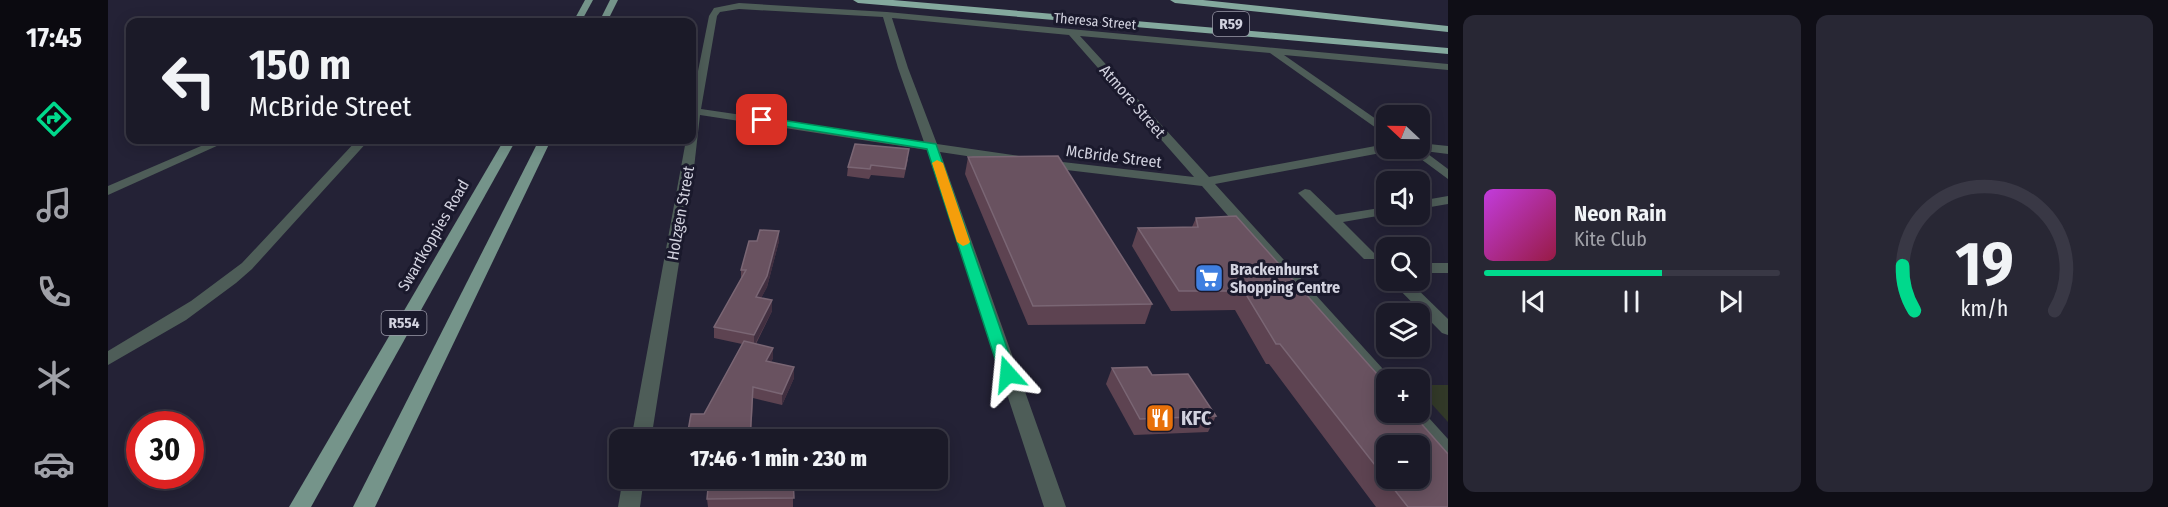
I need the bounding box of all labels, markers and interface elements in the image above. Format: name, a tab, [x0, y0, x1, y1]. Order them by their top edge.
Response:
street label: Theresa Street	[1053, 9, 1137, 34]
road number: R59	[1213, 12, 1249, 36]
text: 17:45	[26, 22, 82, 54]
text: 150 m	[249, 40, 351, 90]
icon: left	[150, 42, 228, 120]
street label: Atmore Street	[1096, 61, 1170, 142]
text: McBride Street	[249, 91, 411, 123]
pin	[736, 94, 787, 145]
icon: directions	[33, 98, 75, 140]
icon: arrive	[745, 103, 778, 136]
north arrow	[1376, 105, 1430, 159]
map controls	[1376, 105, 1430, 489]
street label: McBride Street	[1065, 141, 1164, 172]
street label: Holzgen Street	[663, 164, 698, 262]
button: sound	[1376, 171, 1430, 225]
street label: Swartkoppies Road	[394, 176, 473, 294]
icon: music	[33, 184, 75, 226]
text: Neon Rain	[1574, 200, 1667, 227]
text: Kite Club	[1574, 227, 1647, 251]
text: 19	[1955, 227, 2014, 302]
button: search	[1376, 237, 1430, 291]
place label: Brackenhurst Shopping Centre	[1230, 260, 1340, 297]
supermarket icon: Brackenhurst Shopping Centre	[1193, 262, 1225, 294]
icon: phone	[33, 271, 75, 313]
icon: previous	[1517, 285, 1550, 318]
icon: pause	[1615, 285, 1648, 318]
icon: next	[1714, 285, 1747, 318]
text: km/h	[1960, 296, 2008, 322]
button: layers	[1376, 303, 1430, 357]
road number: R554	[382, 311, 426, 335]
position arrow	[976, 342, 1040, 406]
icon: climate	[33, 357, 75, 399]
button: +	[1376, 369, 1430, 423]
restaurant icon: KFC	[1144, 402, 1176, 434]
place label: KFC	[1181, 406, 1212, 430]
speed limit sign: 30	[126, 411, 204, 489]
button: −	[1376, 435, 1430, 489]
icon: car	[33, 443, 75, 485]
text: 17:46 · 1 min · 230 m	[690, 445, 867, 472]

